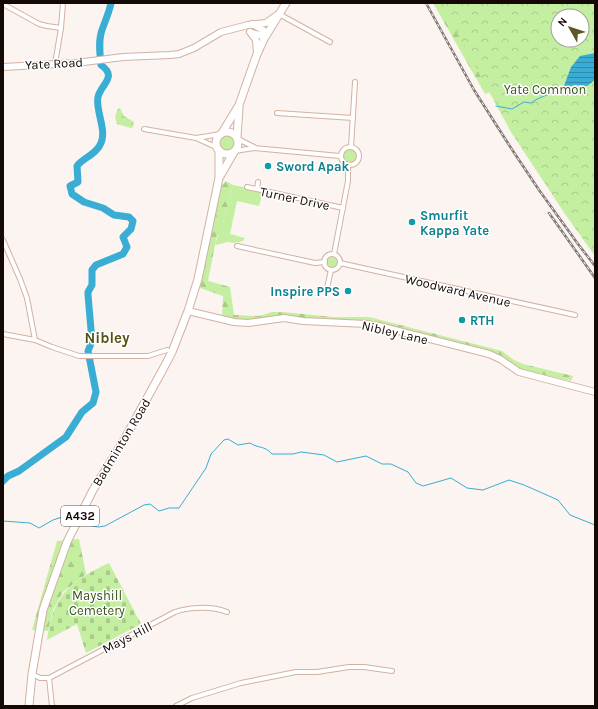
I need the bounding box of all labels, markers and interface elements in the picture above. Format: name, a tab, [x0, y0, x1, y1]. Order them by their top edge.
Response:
north arrow	[550, 8, 590, 48]
text: N	[555, 15, 570, 29]
street label: Yate Road	[25, 54, 83, 73]
park label: Yate Common	[504, 82, 586, 97]
place label: Sword Apak	[276, 159, 350, 174]
marker: Sword Apak	[263, 161, 273, 171]
street label: Turner Drive	[259, 184, 331, 213]
place label: Smurfit Kappa Yate	[420, 208, 489, 238]
marker: Smurfit Kappa Yate	[407, 217, 417, 227]
street label: Woodward Avenue	[404, 271, 512, 310]
place label: Inspire PPS	[270, 284, 340, 299]
marker: Inspire PPS	[343, 286, 353, 296]
place label: RTH	[470, 313, 494, 328]
marker: RTH	[457, 315, 467, 325]
street label: Nibley Lane	[360, 318, 430, 347]
district label: Nibley	[85, 329, 130, 347]
street label: Badminton Road	[89, 396, 154, 489]
road number: A432	[61, 506, 99, 526]
park label: Mayshill Cemetery	[69, 588, 125, 618]
street label: Mays Hill	[100, 619, 155, 656]

